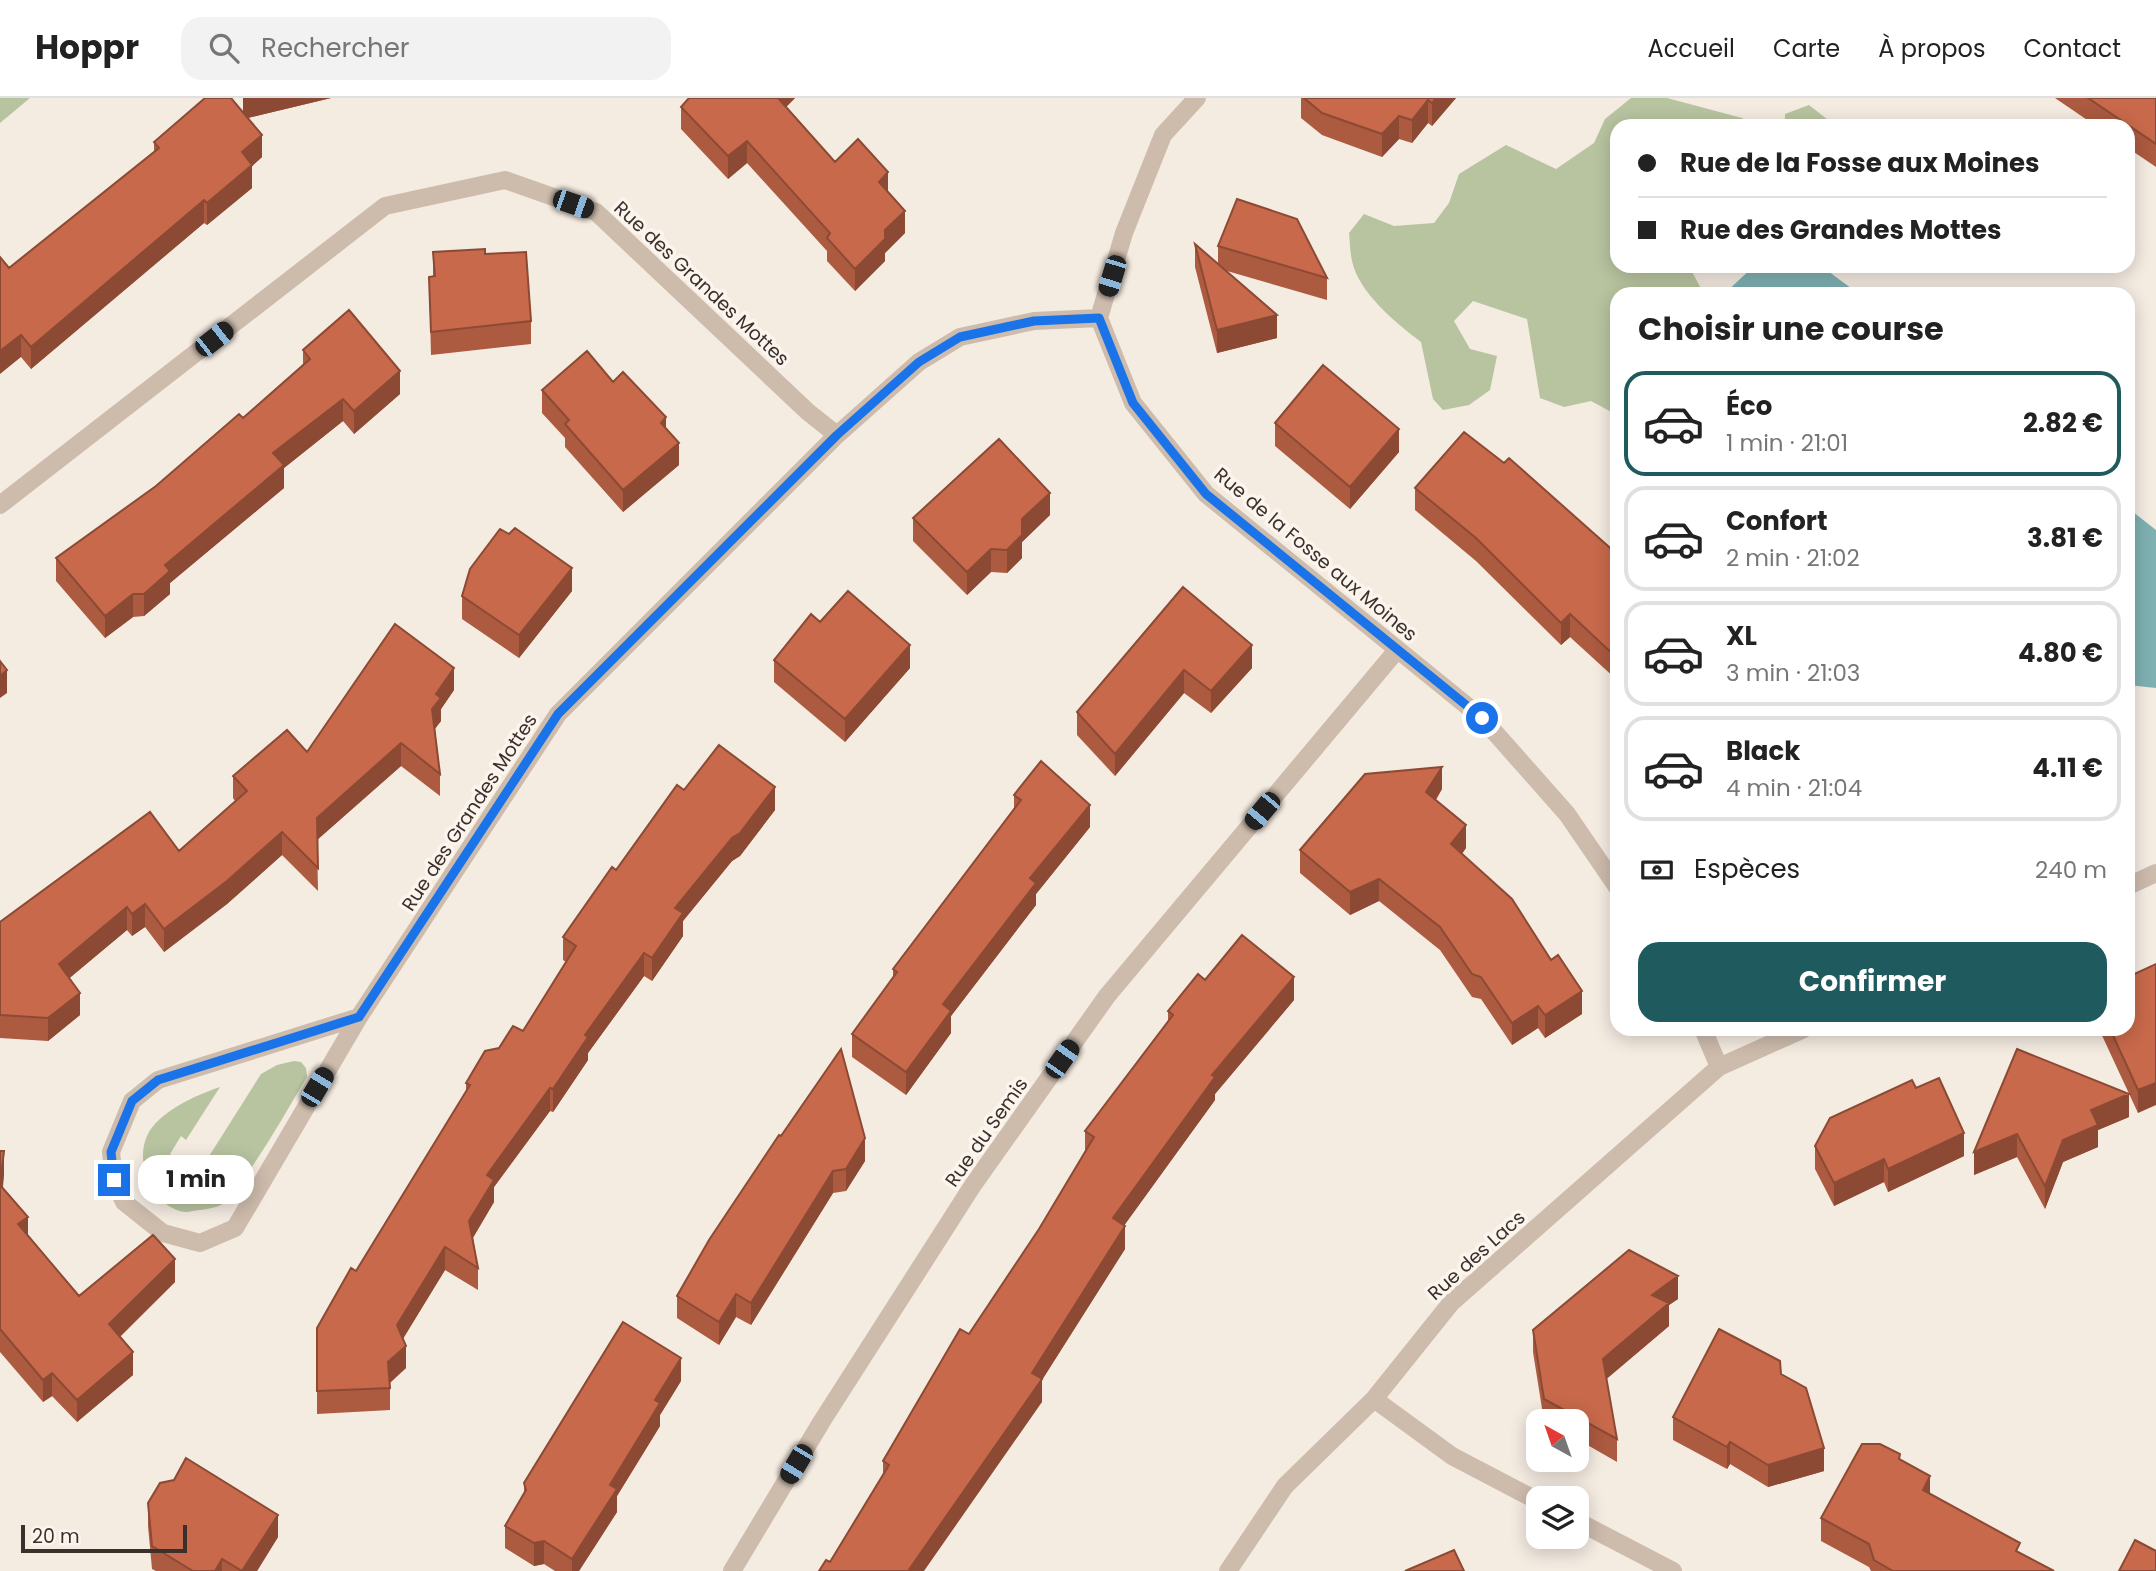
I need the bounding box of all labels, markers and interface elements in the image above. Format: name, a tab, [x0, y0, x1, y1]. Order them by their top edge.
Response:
search box	[181, 17, 671, 80]
text: Hoppr	[35, 24, 139, 71]
icon: search	[205, 29, 243, 67]
text: Rechercher	[261, 30, 410, 66]
text: Accueil	[1648, 32, 1735, 65]
text: Carte	[1773, 32, 1840, 65]
text: À propos	[1878, 32, 1985, 65]
text: Contact	[2023, 32, 2121, 65]
text: Rue de la Fosse aux Moines	[1680, 145, 2039, 181]
car	[550, 187, 597, 221]
street label: Rue des Grandes Mottes	[608, 195, 795, 372]
text: Rue des Grandes Mottes	[1680, 212, 2002, 248]
car	[1096, 253, 1129, 299]
text: Choisir une course	[1638, 306, 1944, 351]
car	[191, 318, 238, 360]
text: Éco	[1726, 388, 1772, 424]
icon: car	[1642, 392, 1705, 455]
text: 2.82 €	[2023, 405, 2103, 441]
text: 1 min · 21:01	[1726, 427, 1848, 459]
street label: Rue de la Fosse aux Moines	[1208, 461, 1423, 647]
text: Confort	[1726, 503, 1828, 539]
icon: car	[1642, 507, 1705, 570]
text: 3.81 €	[2027, 520, 2103, 556]
text: 2 min · 21:02	[1726, 542, 1860, 574]
text: XL	[1726, 618, 1757, 654]
icon: car	[1642, 622, 1705, 685]
text: 4.80 €	[2018, 635, 2103, 671]
text: 3 min · 21:03	[1726, 657, 1860, 689]
route start	[1466, 702, 1498, 734]
street label: Rue des Grandes Mottes	[395, 708, 544, 916]
text: Black	[1726, 733, 1800, 769]
icon: car	[1642, 737, 1705, 800]
text: 4.11 €	[2032, 750, 2103, 786]
text: 4 min · 21:04	[1726, 772, 1862, 804]
car	[1241, 788, 1284, 834]
icon: cash	[1638, 851, 1676, 889]
text: Espèces	[1694, 851, 1800, 887]
text: 240 m	[2035, 854, 2107, 886]
button: Confirmer	[1638, 942, 2107, 1022]
car	[1042, 1036, 1083, 1082]
car	[298, 1064, 337, 1110]
street label: Rue du Semis	[939, 1072, 1034, 1192]
callout: 1 min	[138, 1156, 254, 1204]
text: 1 min	[166, 1163, 226, 1195]
route end	[98, 1164, 130, 1196]
street label: Rue des Lacs	[1422, 1204, 1531, 1306]
north arrow	[1526, 1409, 1589, 1472]
map controls	[1526, 1409, 1589, 1549]
car	[777, 1441, 816, 1487]
button: layers	[1526, 1486, 1589, 1549]
scale bar	[21, 1522, 187, 1554]
text: 20 m	[32, 1523, 80, 1550]

